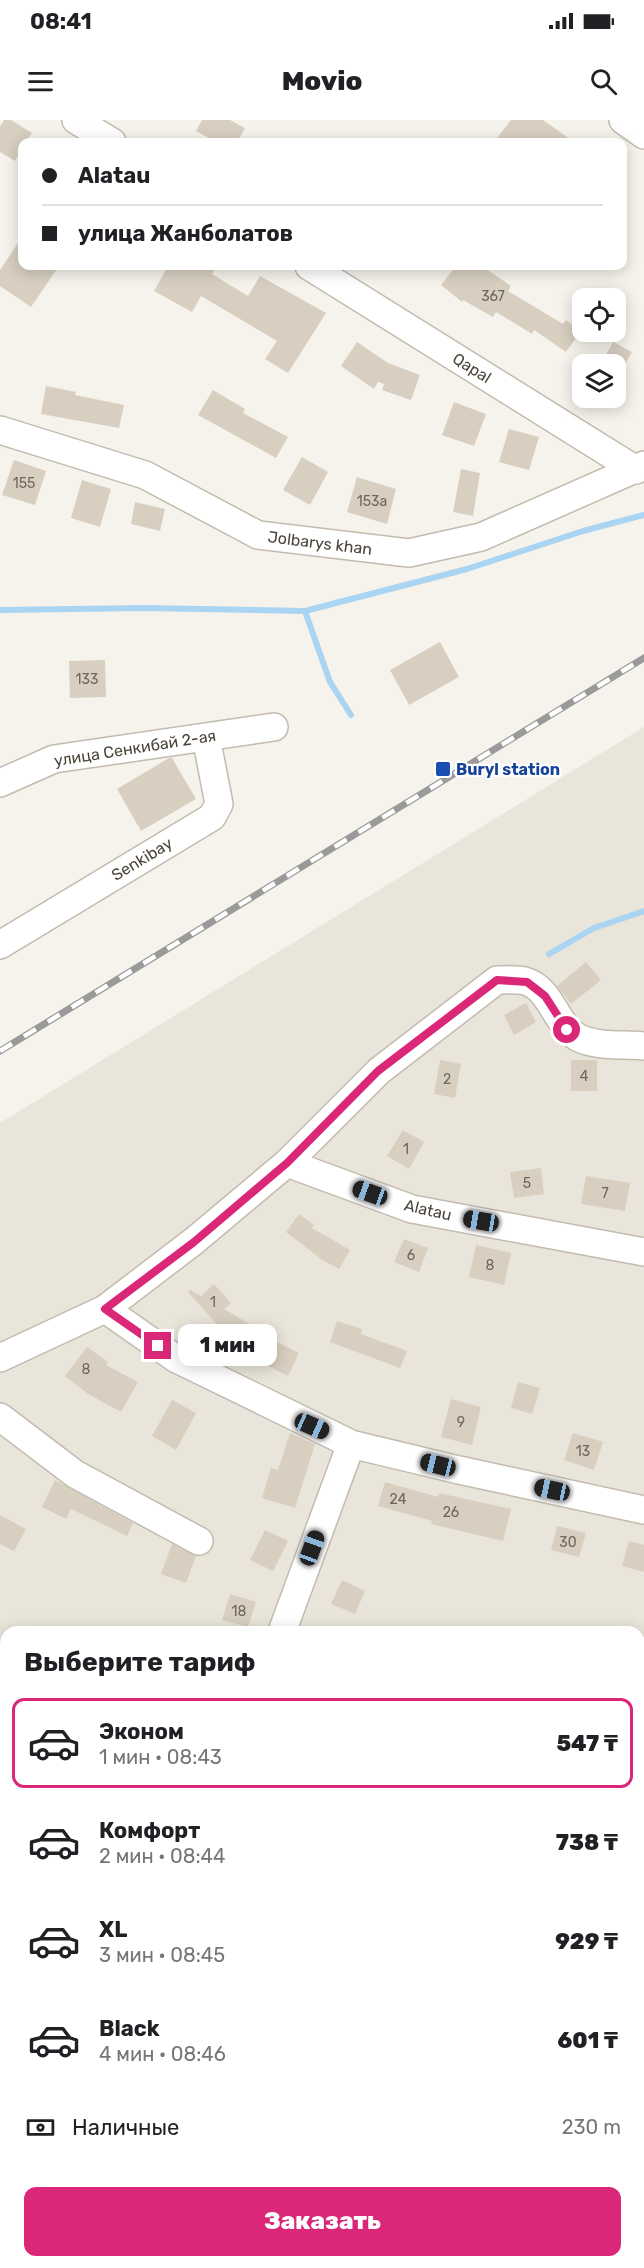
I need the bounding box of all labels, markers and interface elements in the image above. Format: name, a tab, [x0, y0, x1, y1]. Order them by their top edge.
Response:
text: 08:41	[30, 8, 92, 35]
icon: menu	[24, 65, 57, 98]
text: Movio	[282, 65, 362, 97]
icon: search	[587, 65, 620, 98]
text: Alatau	[78, 162, 150, 189]
text: улица Жанболатов	[78, 220, 293, 247]
house number: 367	[481, 288, 505, 305]
map controls	[572, 288, 626, 408]
button: locate	[572, 288, 626, 342]
street label: Qapal	[449, 349, 495, 387]
button: layers	[572, 354, 626, 408]
house number: 155	[13, 475, 35, 492]
house number: 153а	[357, 493, 387, 510]
street label: Jolbarys khan	[267, 527, 373, 559]
house number: 133	[76, 671, 98, 688]
street label: улица Сенкибай 2-ая	[53, 726, 217, 770]
marker: Buryl station	[434, 760, 452, 778]
place label: Buryl station	[456, 760, 560, 779]
street label: Senkibay	[108, 833, 176, 885]
route start	[553, 1016, 580, 1043]
house number: 4	[580, 1068, 589, 1085]
house number: 2	[443, 1071, 451, 1088]
house number: 1	[403, 1141, 409, 1158]
house number: 5	[523, 1175, 531, 1192]
car	[350, 1178, 390, 1208]
house number: 7	[601, 1185, 609, 1202]
street label: Alatau	[402, 1195, 454, 1225]
car	[462, 1209, 500, 1233]
house number: 6	[407, 1247, 415, 1264]
house number: 8	[486, 1257, 495, 1274]
house number: 1	[210, 1294, 216, 1311]
callout: 1 мин	[179, 1325, 278, 1367]
route end	[144, 1332, 171, 1359]
text: 1 мин	[200, 1333, 255, 1357]
house number: 8	[82, 1361, 91, 1378]
car	[292, 1410, 332, 1442]
house number: 9	[457, 1414, 465, 1431]
house number: 13	[576, 1443, 590, 1460]
car	[418, 1452, 458, 1478]
car	[533, 1477, 571, 1503]
house number: 24	[390, 1491, 407, 1508]
house number: 26	[443, 1504, 459, 1521]
car	[297, 1528, 327, 1568]
house number: 30	[559, 1534, 577, 1551]
house number: 18	[232, 1603, 247, 1620]
text: Выберите тариф	[24, 1646, 255, 1678]
icon: car	[27, 1716, 81, 1770]
text: Эконом	[99, 1718, 184, 1745]
text: 547 ₸	[556, 1730, 618, 1757]
text: 1 мин · 08:43	[99, 1745, 222, 1769]
icon: car	[27, 1815, 81, 1869]
text: Комфорт	[99, 1817, 200, 1844]
text: 738 ₸	[556, 1829, 618, 1856]
text: 2 мин · 08:44	[99, 1844, 225, 1868]
icon: car	[27, 1914, 81, 1968]
text: XL	[99, 1916, 127, 1943]
text: 929 ₸	[555, 1928, 618, 1955]
text: 3 мин · 08:45	[99, 1943, 225, 1967]
icon: car	[27, 2013, 81, 2067]
text: Black	[99, 2015, 160, 2042]
text: 601 ₸	[558, 2027, 618, 2054]
text: 4 мин · 08:46	[99, 2042, 226, 2066]
icon: cash	[24, 2111, 57, 2144]
text: Наличные	[72, 2114, 179, 2141]
text: 230 m	[562, 2115, 621, 2139]
button: Заказать	[24, 2187, 621, 2256]

